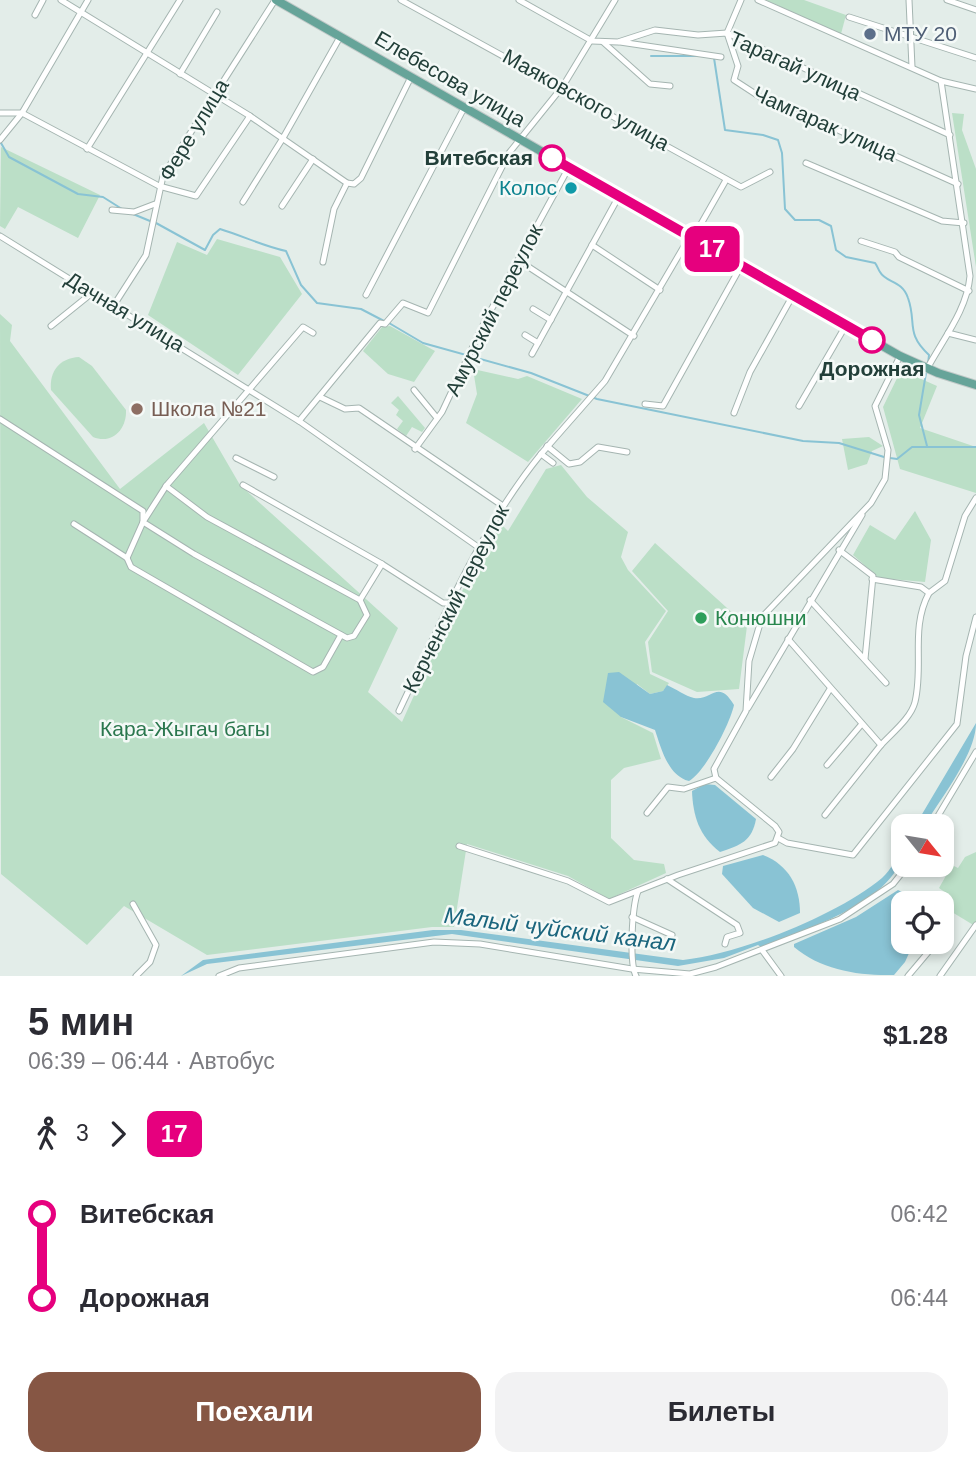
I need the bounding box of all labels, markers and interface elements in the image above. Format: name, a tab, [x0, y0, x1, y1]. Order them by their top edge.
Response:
place label: МТУ 20	[884, 22, 957, 45]
street label: Елебесова улица	[371, 26, 530, 131]
street label: Тарагай улица	[726, 26, 865, 105]
marker: МТУ 20	[862, 26, 878, 42]
street label: Маяковского улица	[499, 44, 674, 155]
street label: Фере улица	[154, 74, 233, 185]
street label: Чамгарак улица	[750, 81, 901, 166]
marker: Витебская	[539, 145, 565, 171]
place label: Витебская	[424, 146, 533, 169]
place label: Колос	[499, 176, 557, 199]
marker: Колос	[563, 180, 579, 196]
street label: Амурский переулок	[440, 220, 547, 399]
line badge: 17	[680, 226, 744, 272]
text: 17	[699, 235, 725, 262]
street label: Дачная улица	[62, 267, 189, 356]
marker: Дорожная	[859, 327, 885, 353]
place label: Дорожная	[820, 357, 924, 380]
place label: Школа №21	[151, 397, 267, 420]
marker: Школа №21	[129, 401, 145, 417]
street label: Керченский переулок	[398, 500, 513, 697]
place label: Конюшни	[715, 606, 806, 629]
marker: Конюшни	[693, 610, 709, 626]
park label: Кара-Жыгач багы	[100, 717, 270, 740]
north arrow	[891, 814, 954, 877]
map controls	[891, 814, 954, 954]
button: locate	[891, 891, 954, 954]
water label: Малый чуйский канал	[443, 902, 677, 956]
text: 5 мин	[28, 1001, 134, 1043]
text: $1.28	[883, 1020, 948, 1050]
text: 06:39 – 06:44 · Автобус	[28, 1048, 275, 1074]
icon: walk	[28, 1115, 66, 1153]
icon: forward	[99, 1115, 137, 1153]
text: 3	[76, 1120, 89, 1146]
text: 17	[161, 1120, 188, 1147]
text: Витебская	[80, 1199, 214, 1229]
text: 06:42	[890, 1201, 948, 1227]
text: Дорожная	[80, 1283, 210, 1313]
text: 06:44	[890, 1285, 948, 1311]
button: Поехали	[28, 1372, 481, 1452]
button: Билеты	[495, 1372, 948, 1452]

